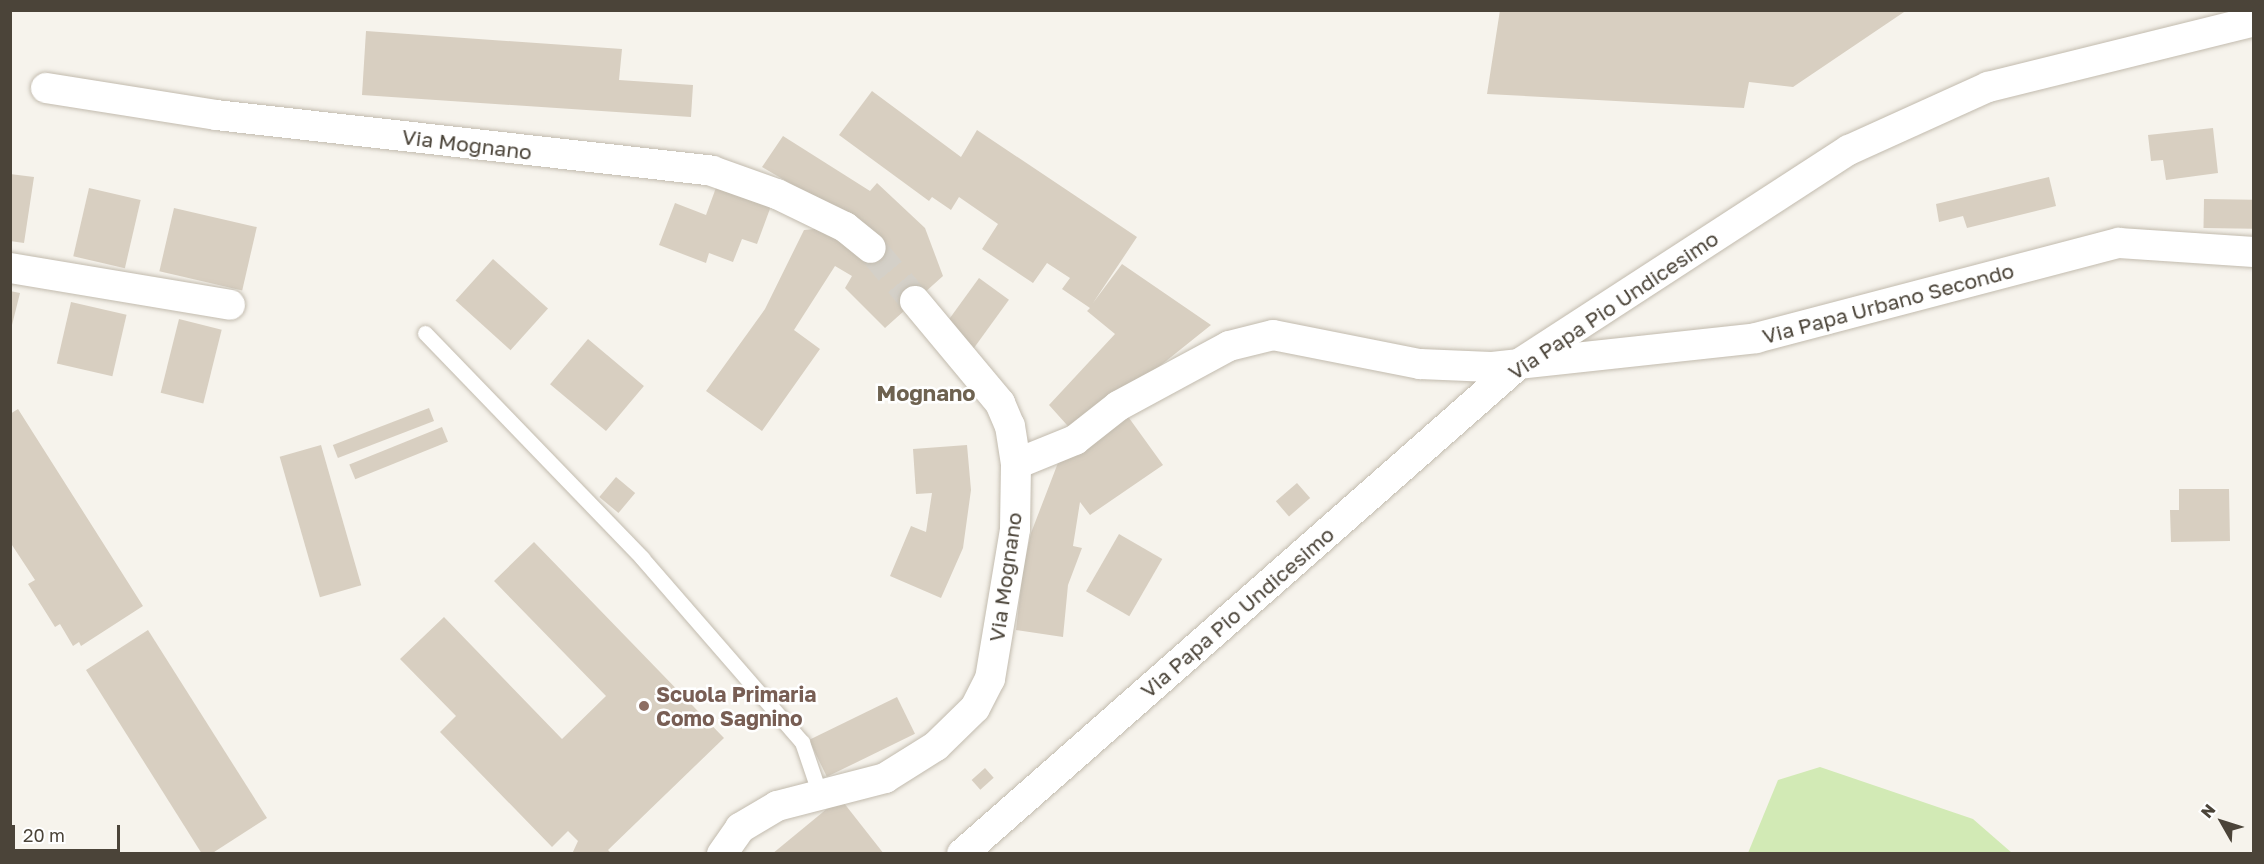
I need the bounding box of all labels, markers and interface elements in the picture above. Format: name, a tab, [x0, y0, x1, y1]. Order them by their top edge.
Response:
street label: Via Mognano	[401, 124, 533, 164]
street label: Via Papa Pio Undicesimo	[1503, 225, 1723, 385]
street label: Via Papa Urbano Secondo	[1759, 257, 2017, 349]
district label: Mognano	[877, 380, 975, 406]
street label: Via Mognano	[983, 511, 1027, 643]
street label: Via Papa Pio Undicesimo	[1135, 521, 1339, 703]
place label: Scuola Primaria Como Sagnino	[656, 681, 816, 731]
marker: Scuola Primaria Como Sagnino	[637, 699, 651, 713]
north arrow	[2192, 792, 2252, 852]
text: N	[2196, 800, 2220, 822]
scale bar	[15, 813, 123, 851]
text: 20 m	[23, 824, 65, 846]

